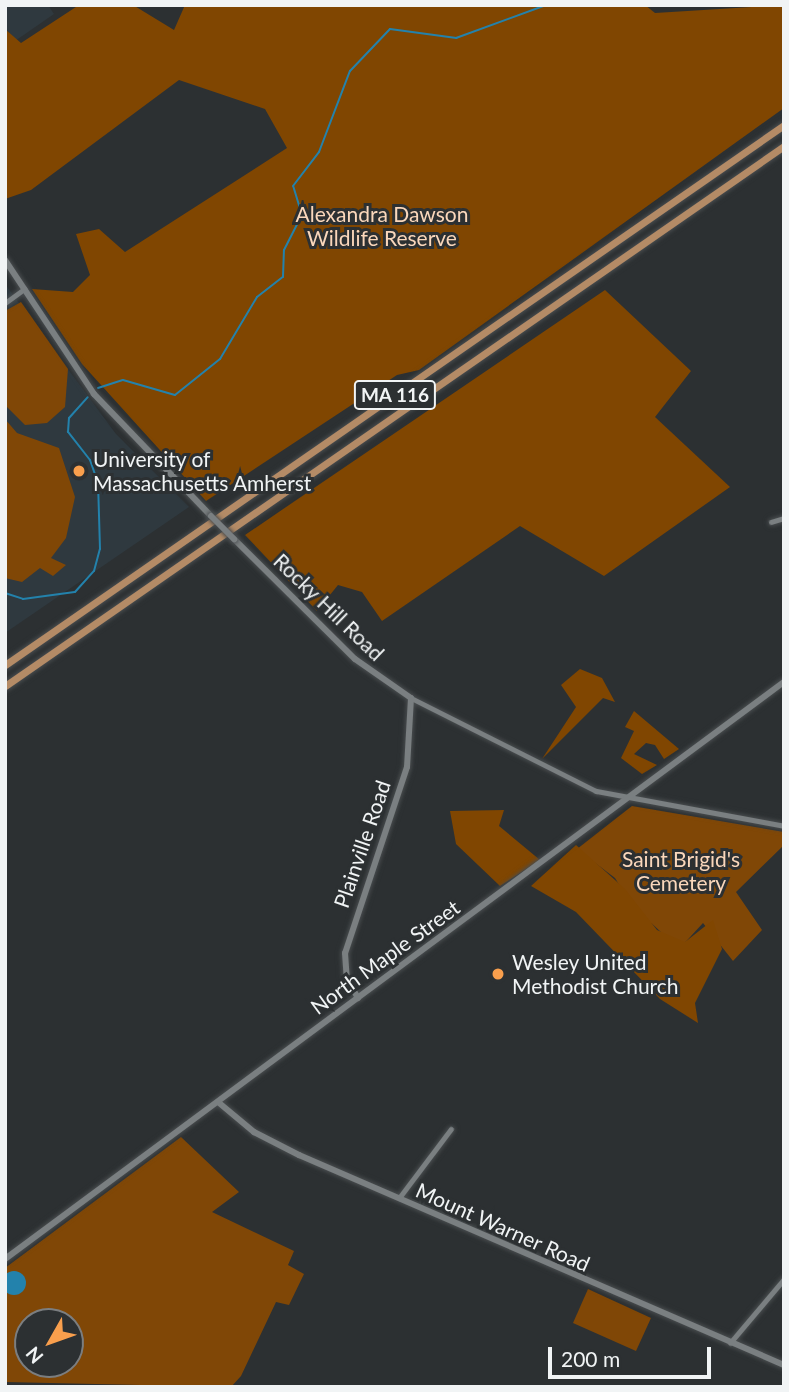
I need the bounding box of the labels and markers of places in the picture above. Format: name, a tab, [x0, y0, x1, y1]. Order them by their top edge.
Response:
place label: University of Massachusetts Amherst	[93, 446, 312, 496]
marker: University of Massachusetts Amherst	[71, 463, 87, 479]
place label: Wesley United Methodist Church	[512, 949, 679, 999]
marker: Wesley United Methodist Church	[490, 966, 506, 982]

